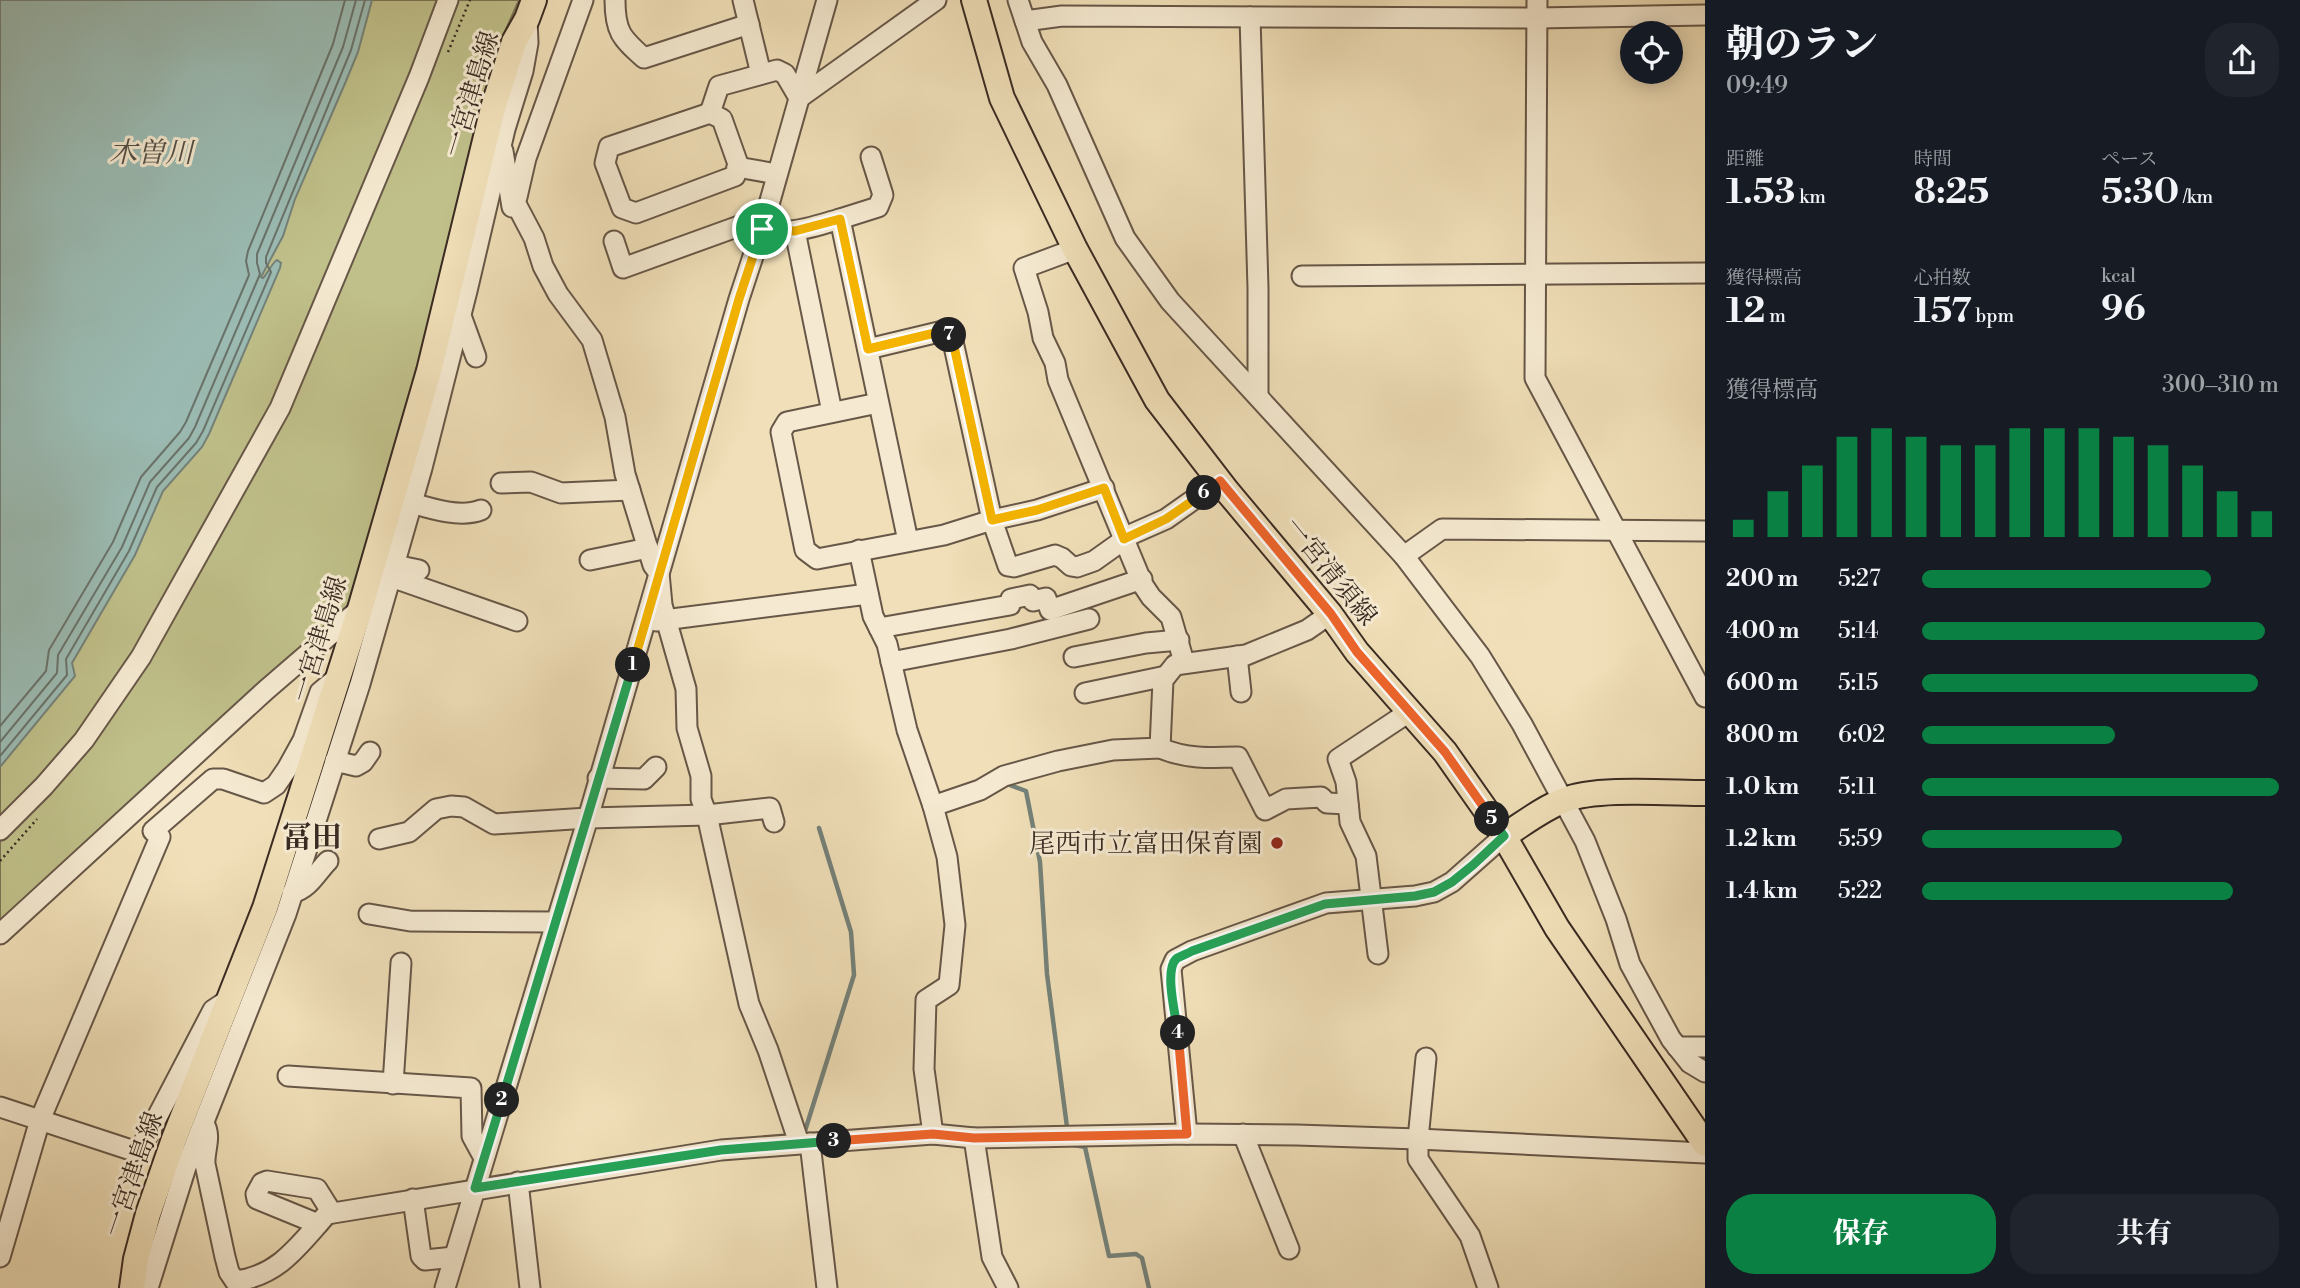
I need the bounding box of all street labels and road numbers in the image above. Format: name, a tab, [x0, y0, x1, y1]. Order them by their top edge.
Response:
street label: 一宮津島線	[438, 27, 506, 161]
street label: 一宮清須線	[1277, 511, 1384, 632]
street label: 一宮津島線	[286, 572, 354, 706]
street label: 一宮津島線	[98, 1108, 170, 1241]

